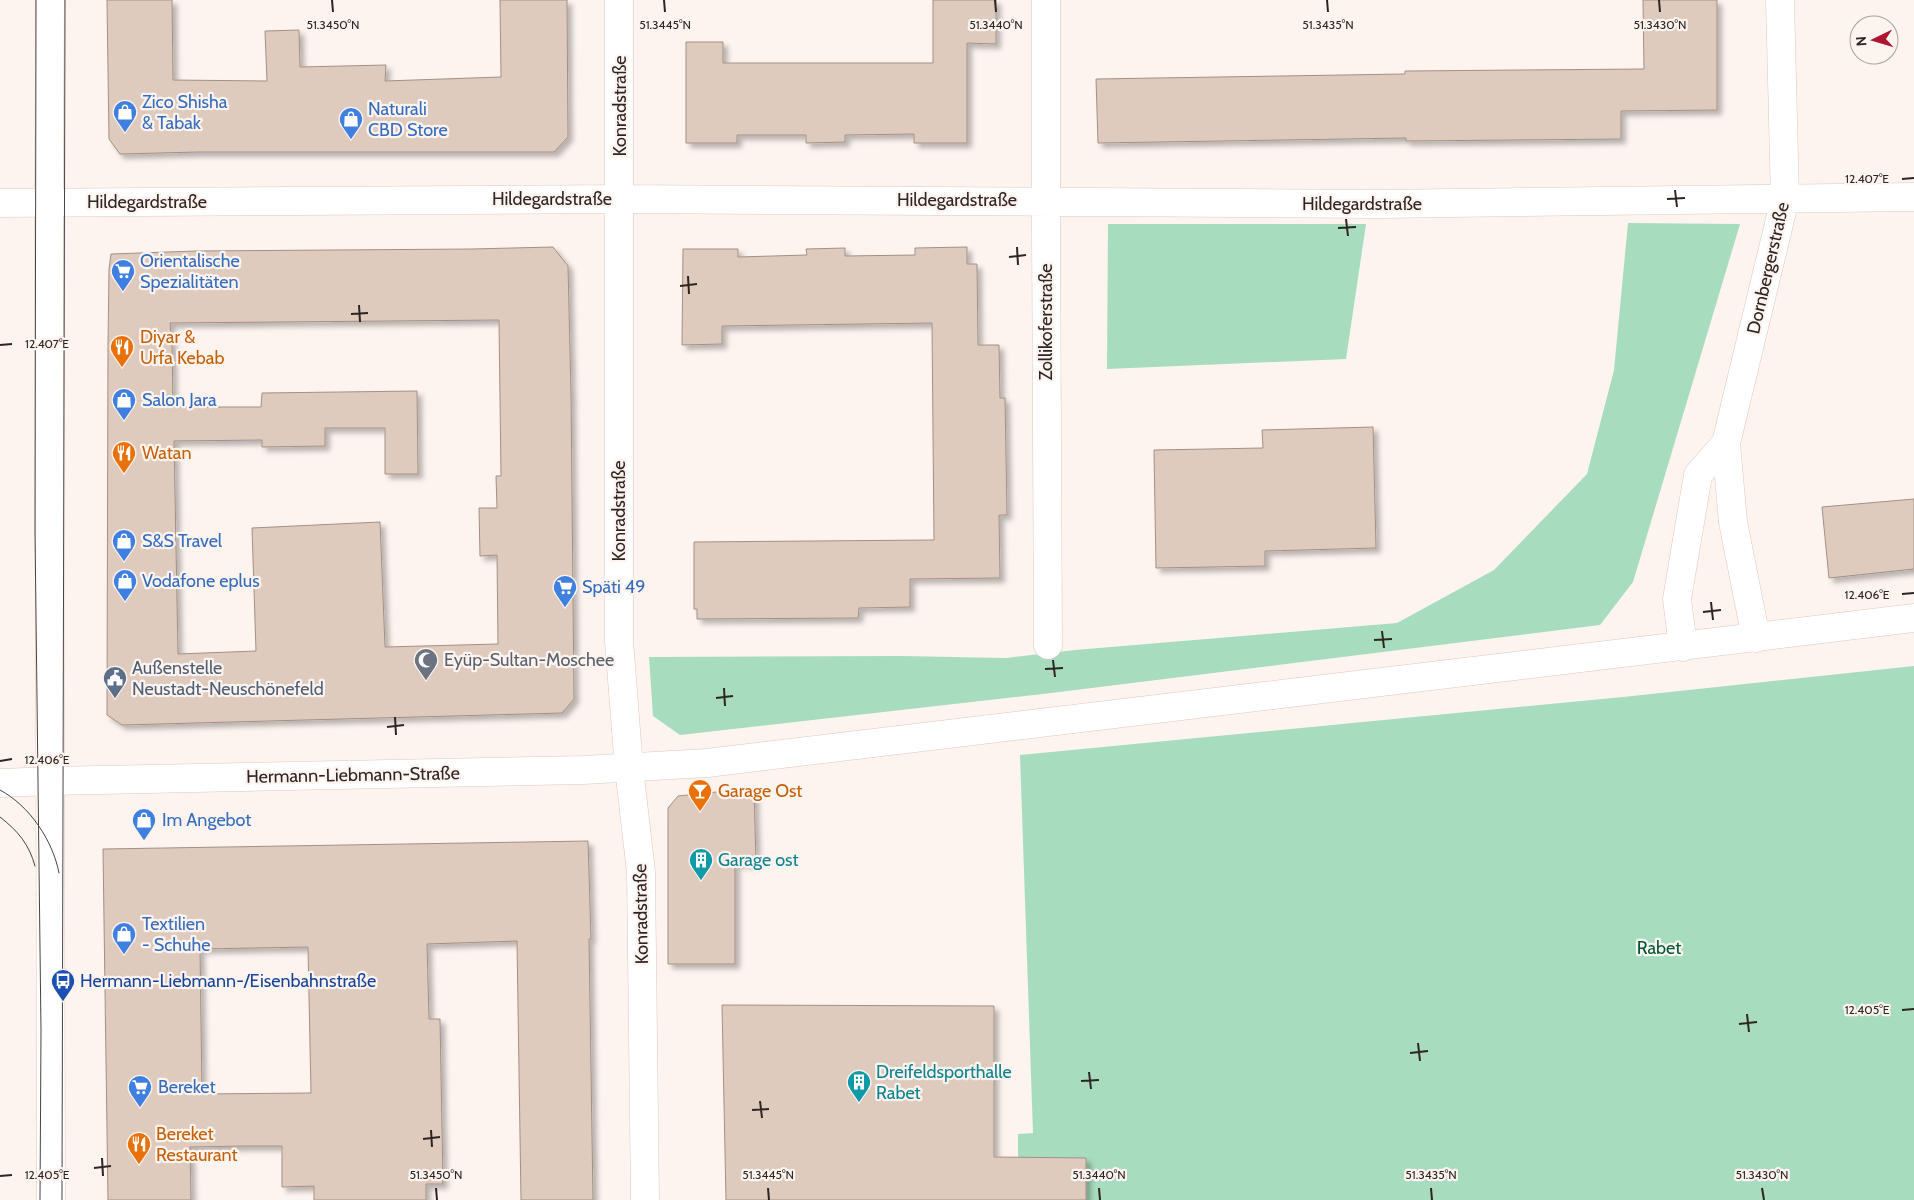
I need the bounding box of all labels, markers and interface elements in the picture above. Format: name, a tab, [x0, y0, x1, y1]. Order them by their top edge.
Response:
north arrow	[1849, 15, 1899, 65]
text: 51.3450°N	[306, 17, 360, 32]
text: 51.3445°N	[639, 17, 691, 32]
text: 51.3440°N	[969, 17, 1023, 32]
text: 51.3435°N	[1302, 17, 1354, 32]
text: 51.3430°N	[1633, 17, 1687, 32]
text: N	[1852, 35, 1870, 47]
street label: Konradstraße	[609, 56, 631, 156]
place label: Zico Shisha & Tabak	[142, 91, 228, 134]
place label: Naturali CBD Store	[368, 98, 448, 141]
shop icon: Zico Shisha & Tabak	[112, 99, 138, 133]
shop icon: Naturali CBD Store	[338, 106, 364, 140]
text: 12.407°E	[1845, 171, 1889, 186]
street label: Hildegardstraße	[492, 188, 612, 210]
street label: Hildegardstraße	[897, 189, 1017, 211]
street label: Hildegardstraße	[87, 191, 207, 213]
street label: Hildegardstraße	[1302, 193, 1422, 215]
street label: Dornbergerstraße	[1742, 200, 1794, 336]
place label: Orientalische Spezialitäten	[140, 250, 240, 293]
supermarket icon: Orientalische Spezialitäten	[110, 258, 136, 292]
street label: Zollikoferstraße	[1035, 264, 1057, 380]
place label: Diyar & Urfa Kebab	[140, 326, 224, 369]
restaurant icon: Diyar & Urfa Kebab	[109, 334, 135, 368]
text: 12.407°E	[25, 336, 69, 351]
shop icon: Salon Jara	[111, 387, 137, 421]
place label: Salon Jara	[142, 389, 217, 411]
restaurant icon: Watan	[111, 440, 137, 474]
place label: Watan	[142, 442, 192, 464]
street label: Konradstraße	[608, 461, 630, 561]
shop icon: S&S Travel	[111, 528, 137, 562]
place label: S&S Travel	[142, 530, 223, 552]
shop icon: Vodafone eplus	[112, 568, 138, 602]
place label: Vodafone eplus	[142, 570, 260, 592]
supermarket icon: Späti 49	[552, 574, 578, 608]
place label: Späti 49	[582, 576, 645, 598]
text: 12.406°E	[1845, 587, 1890, 602]
mosque icon: Eyüp-Sultan-Moschee	[413, 647, 439, 681]
place label: Eyüp-Sultan-Moschee	[444, 649, 614, 671]
place label: Außenstelle Neustadt-Neuschönefeld	[132, 657, 324, 700]
public building icon: Außenstelle Neustadt-Neuschönefeld	[102, 665, 128, 699]
text: 12.406°E	[25, 752, 70, 767]
street label: Hermann-Liebmann-Straße	[246, 762, 460, 788]
bar icon: Garage Ost	[687, 778, 713, 812]
place label: Garage Ost	[718, 780, 802, 802]
shop icon: Im Angebot	[131, 807, 157, 841]
place label: Im Angebot	[162, 809, 251, 831]
building icon: Garage ost	[688, 847, 714, 881]
place label: Garage ost	[718, 849, 799, 871]
street label: Konradstraße	[629, 863, 653, 965]
place label: Textilien - Schuhe	[142, 913, 211, 956]
shop icon: Textilien - Schuhe	[111, 921, 137, 955]
park label: Rabet	[1637, 937, 1681, 959]
bus stop icon: Hermann-Liebmann-/Eisenbahnstraße	[50, 968, 76, 1002]
place label: Hermann-Liebmann-/Eisenbahnstraße	[80, 970, 376, 992]
text: 12.405°E	[1845, 1002, 1890, 1017]
place label: Dreifeldsporthalle Rabet	[876, 1061, 1012, 1104]
building icon: Dreifeldsporthalle Rabet	[846, 1069, 872, 1103]
supermarket icon: Bereket	[127, 1074, 153, 1108]
place label: Bereket	[158, 1076, 216, 1098]
place label: Bereket Restaurant	[156, 1123, 238, 1166]
restaurant icon: Bereket Restaurant	[126, 1131, 152, 1165]
text: 12.405°E	[25, 1167, 70, 1182]
text: 51.3450°N	[409, 1167, 463, 1182]
text: 51.3445°N	[742, 1167, 794, 1182]
text: 51.3440°N	[1072, 1167, 1126, 1182]
text: 51.3435°N	[1405, 1167, 1457, 1182]
text: 51.3430°N	[1735, 1167, 1789, 1182]

